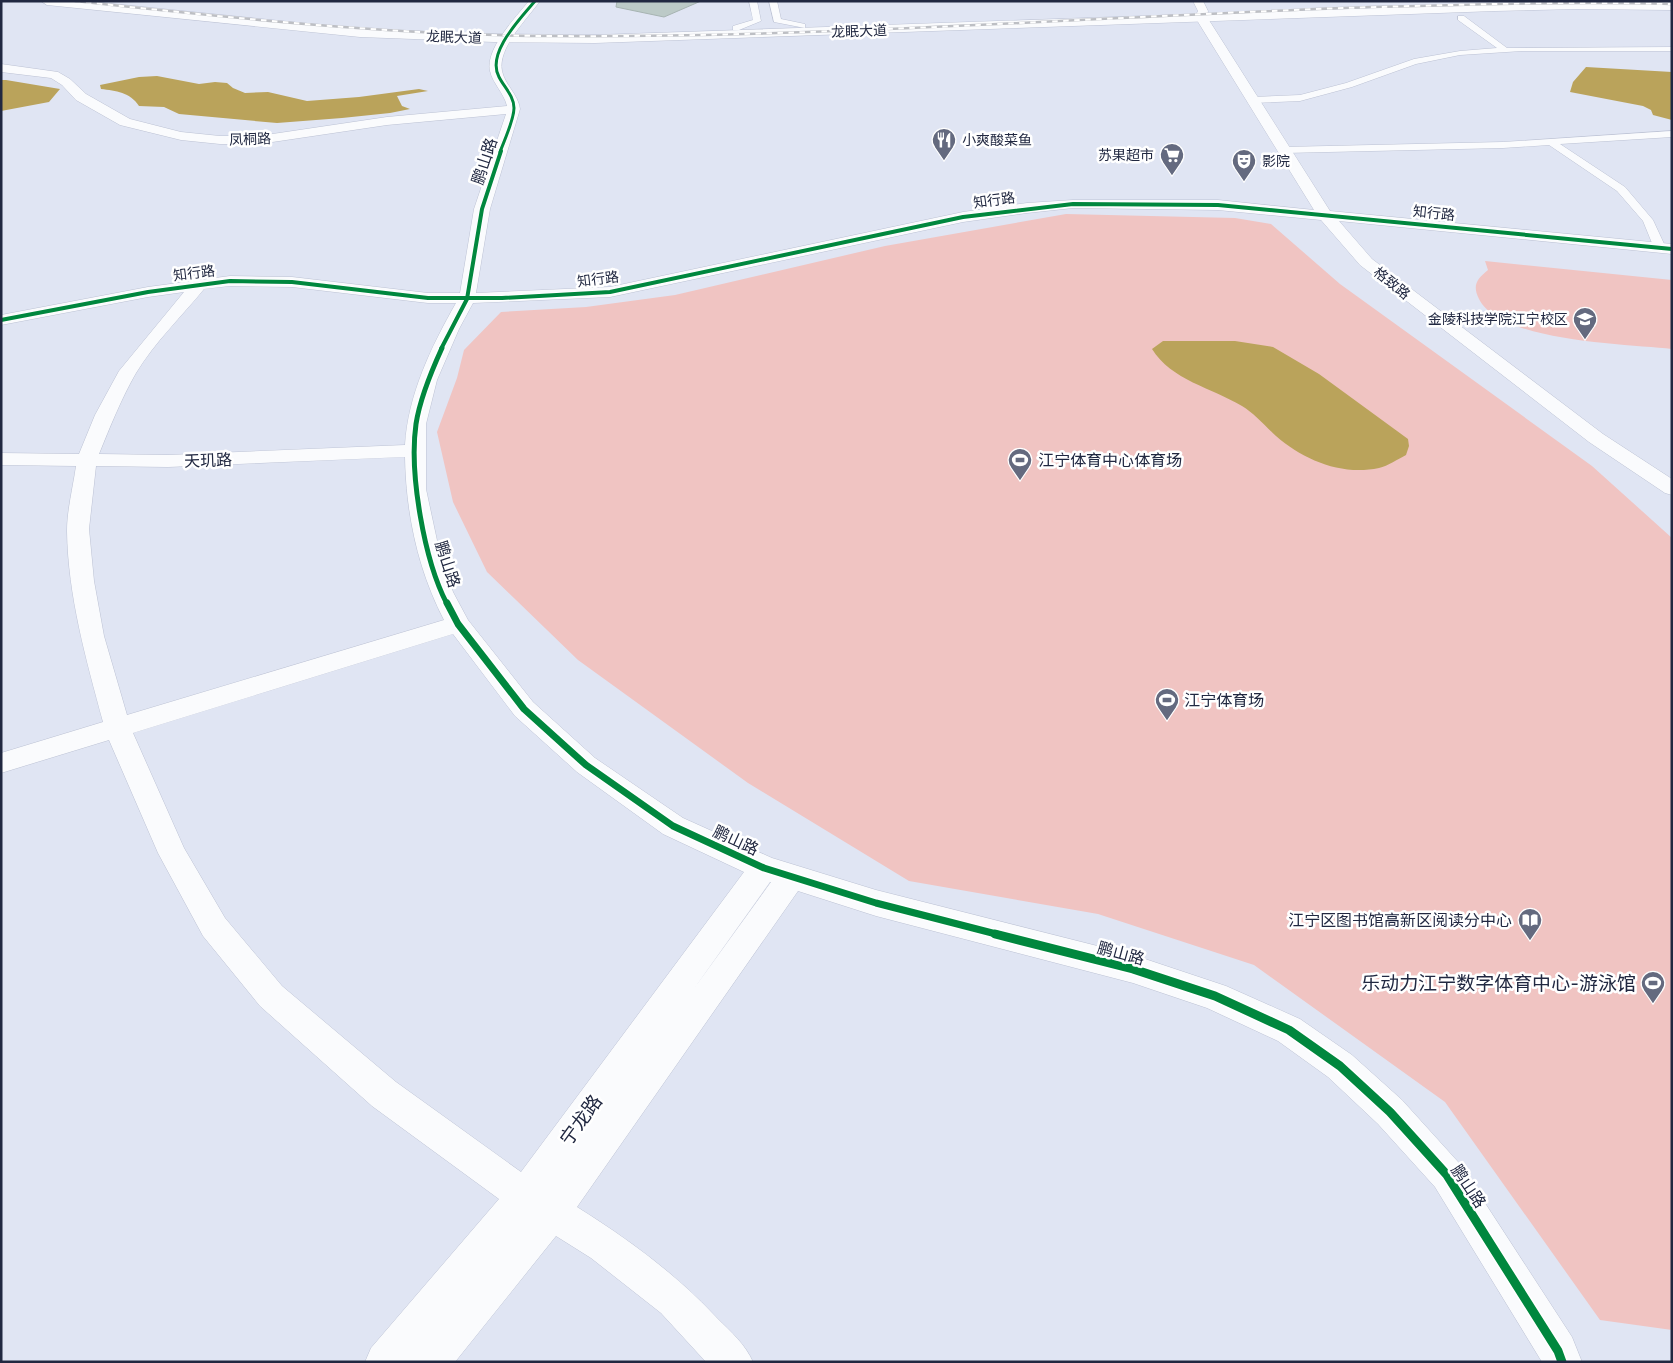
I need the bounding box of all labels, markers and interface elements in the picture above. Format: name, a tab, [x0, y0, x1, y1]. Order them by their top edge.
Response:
street label: 龙眠大道	[831, 21, 887, 41]
street label: 龙眠大道	[426, 27, 482, 47]
restaurant icon: 小爽酸菜鱼	[931, 127, 957, 161]
street label: 凤桐路	[229, 129, 271, 149]
place label: 小爽酸菜鱼	[962, 131, 1032, 149]
street label: 鹏山路	[467, 135, 501, 187]
supermarket icon: 苏果超市	[1159, 142, 1185, 176]
place label: 苏果超市	[1098, 146, 1154, 164]
theatre icon: 影院	[1231, 148, 1257, 182]
place label: 影院	[1262, 152, 1290, 170]
street label: 知行路	[972, 188, 1016, 212]
street label: 知行路	[1412, 202, 1456, 224]
street label: 知行路	[172, 262, 216, 284]
street label: 格致路	[1370, 263, 1414, 303]
street label: 知行路	[576, 268, 620, 290]
school or university icon: 金陵科技学院江宁校区	[1572, 306, 1598, 340]
place label: 金陵科技学院江宁校区	[1428, 310, 1568, 328]
sports icon: 江宁体育中心体育场	[1007, 447, 1033, 481]
street label: 天玑路	[184, 449, 232, 471]
place label: 江宁体育中心体育场	[1038, 450, 1182, 470]
street label: 鹏山路	[431, 538, 465, 590]
sports icon: 江宁体育场	[1154, 687, 1180, 721]
place label: 江宁体育场	[1184, 690, 1264, 710]
street label: 鹏山路	[710, 821, 762, 859]
library icon: 江宁区图书馆高新区阅读分中心	[1517, 907, 1543, 941]
place label: 江宁区图书馆高新区阅读分中心	[1288, 910, 1512, 930]
street label: 鹏山路	[1095, 937, 1147, 969]
sports icon: 乐动力江宁数字体育中心-游泳馆	[1640, 970, 1666, 1004]
place label: 乐动力江宁数字体育中心-游泳馆	[1361, 972, 1636, 995]
street label: 宁龙路	[555, 1090, 607, 1150]
street label: 鹏山路	[1447, 1161, 1491, 1211]

